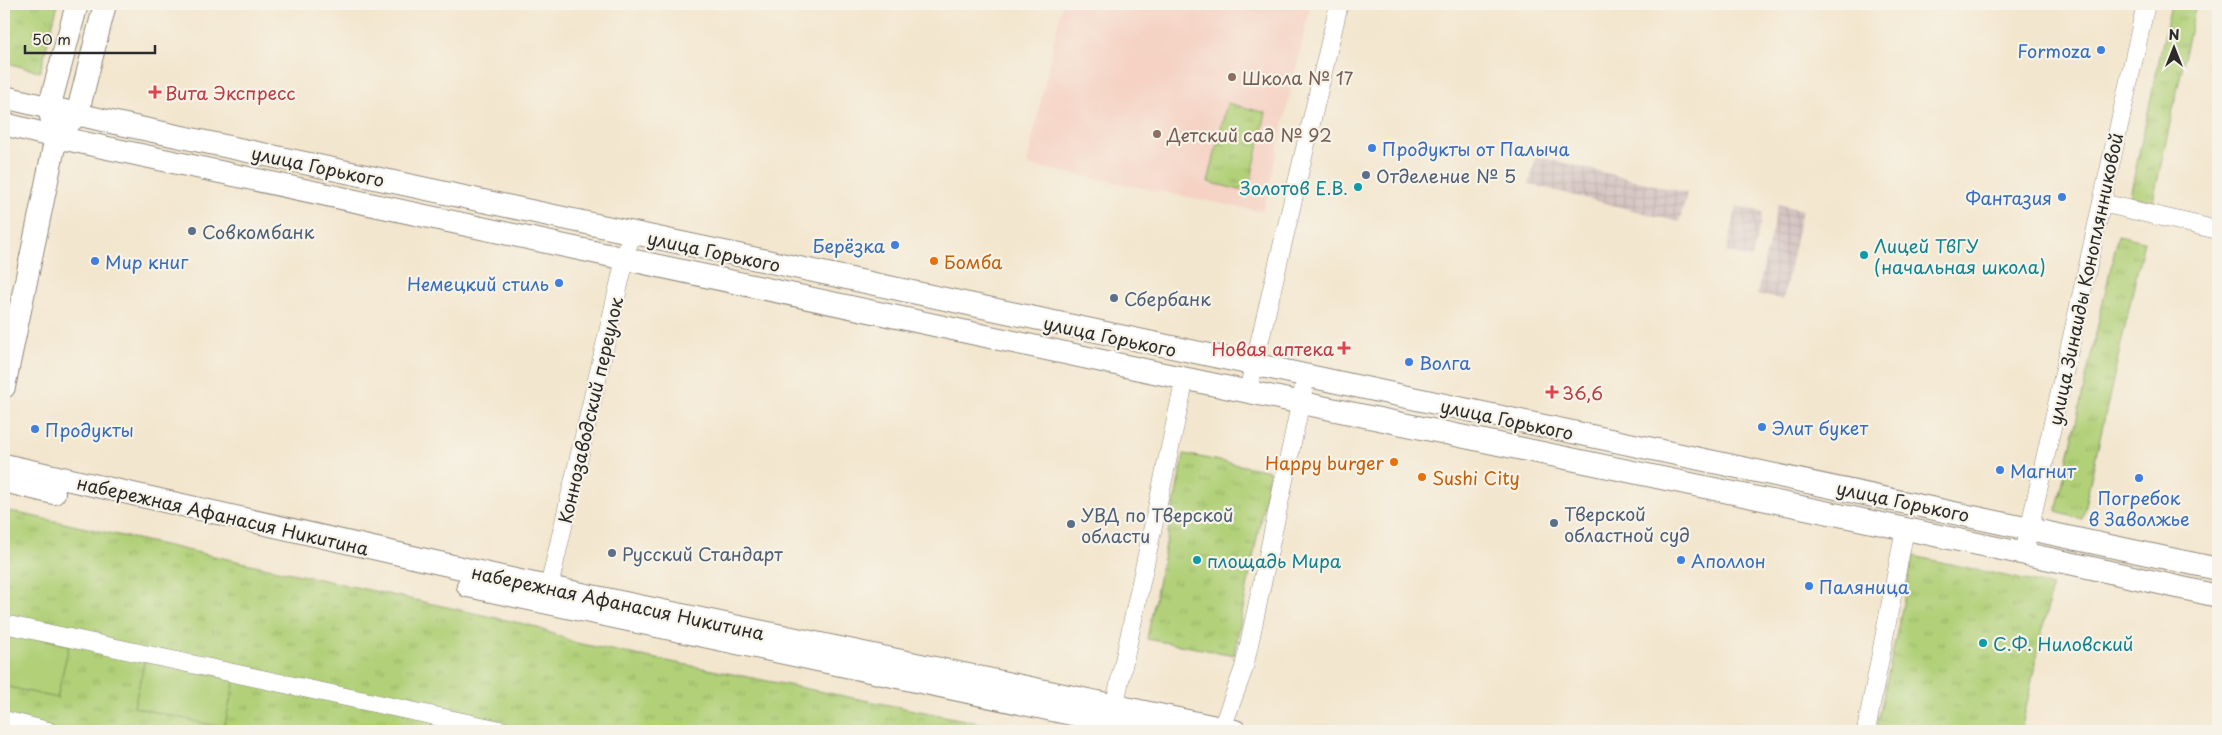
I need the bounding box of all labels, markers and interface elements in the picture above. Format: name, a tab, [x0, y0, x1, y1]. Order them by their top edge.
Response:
scale bar	[25, 22, 155, 54]
north arrow	[2150, 22, 2200, 72]
text: N	[2168, 24, 2180, 45]
text: 50 m	[32, 27, 71, 50]
place label: Formoza	[2017, 37, 2092, 64]
marker: Formoza	[2095, 44, 2107, 56]
place label: Школа № 17	[1242, 64, 1354, 91]
marker: Школа № 17	[1226, 71, 1238, 83]
place label: Вита Экспресс	[165, 79, 296, 106]
marker: Вита Экспресс	[149, 86, 161, 98]
place label: Детский сад № 92	[1166, 121, 1332, 148]
marker: Детский сад № 92	[1151, 128, 1163, 140]
street label: улица Зинаиды Коноплянниковой	[2041, 130, 2129, 428]
place label: Продукты от Палыча	[1382, 135, 1570, 162]
street label: улица Горького	[249, 139, 387, 193]
marker: Продукты от Палыча	[1366, 142, 1378, 154]
place label: Отделение № 5	[1376, 162, 1516, 189]
marker: Отделение № 5	[1360, 169, 1372, 181]
place label: Золотов Е.В.	[1240, 174, 1348, 201]
marker: Золотов Е.В.	[1352, 181, 1364, 193]
place label: Фантазия	[1965, 184, 2052, 211]
marker: Фантазия	[2056, 191, 2068, 203]
place label: Совкомбанк	[202, 218, 315, 245]
street label: улица Горького	[645, 224, 783, 278]
marker: Совкомбанк	[186, 225, 198, 237]
place label: Берёзка	[813, 232, 886, 259]
place label: Лицей ТвГУ (начальная школа)	[1874, 232, 2046, 280]
marker: Берёзка	[889, 239, 901, 251]
place label: Мир книг	[105, 248, 189, 275]
place label: Бомба	[944, 248, 1003, 275]
marker: Лицей ТвГУ (начальная школа)	[1858, 249, 1870, 261]
marker: Мир книг	[89, 255, 101, 267]
marker: Бомба	[928, 255, 940, 267]
place label: Немецкий стиль	[407, 270, 549, 297]
marker: Немецкий стиль	[553, 277, 565, 289]
place label: Сбербанк	[1124, 285, 1211, 312]
marker: Сбербанк	[1108, 292, 1120, 304]
street label: Коннозаводский переулок	[551, 294, 629, 526]
street label: улица Горького	[1041, 309, 1179, 363]
place label: Новая аптека	[1211, 335, 1335, 362]
marker: Новая аптека	[1338, 342, 1350, 354]
place label: Волга	[1419, 349, 1471, 376]
marker: Волга	[1403, 356, 1415, 368]
place label: 36,6	[1562, 379, 1603, 406]
marker: 36,6	[1546, 386, 1558, 398]
street label: улица Горького	[1438, 392, 1576, 446]
place label: Элит букет	[1772, 414, 1868, 441]
place label: Продукты	[45, 416, 134, 443]
marker: Элит букет	[1756, 421, 1768, 433]
marker: Продукты	[29, 423, 41, 435]
place label: Happy burger	[1265, 449, 1385, 476]
marker: Happy burger	[1388, 456, 1400, 468]
place label: Магнит	[2010, 457, 2077, 484]
place label: Sushi City	[1432, 464, 1520, 491]
marker: Магнит	[1994, 464, 2006, 476]
street label: набережная Афанасия Никитина	[75, 468, 372, 562]
marker: Sushi City	[1416, 471, 1428, 483]
marker: Погребок в Заволжье	[2133, 472, 2145, 484]
street label: улица Горького	[1834, 474, 1972, 528]
place label: Погребок в Заволжье	[2089, 484, 2190, 532]
place label: Тверской областной суд	[1564, 500, 1690, 548]
place label: УВД по Тверской области	[1081, 501, 1234, 549]
marker: Тверской областной суд	[1548, 517, 1560, 529]
marker: УВД по Тверской области	[1065, 518, 1077, 530]
place label: Русский Стандарт	[622, 540, 783, 567]
marker: Русский Стандарт	[606, 547, 618, 559]
place label: площадь Мира	[1207, 547, 1342, 574]
place label: Аполлон	[1691, 547, 1766, 574]
marker: площадь Мира	[1191, 554, 1203, 566]
marker: Аполлон	[1675, 554, 1687, 566]
street label: набережная Афанасия Никитина	[469, 558, 767, 646]
place label: Паляница	[1819, 573, 1910, 600]
marker: Паляница	[1803, 580, 1815, 592]
place label: С.Ф. Ниловский	[1993, 630, 2133, 657]
marker: С.Ф. Ниловский	[1977, 637, 1989, 649]

